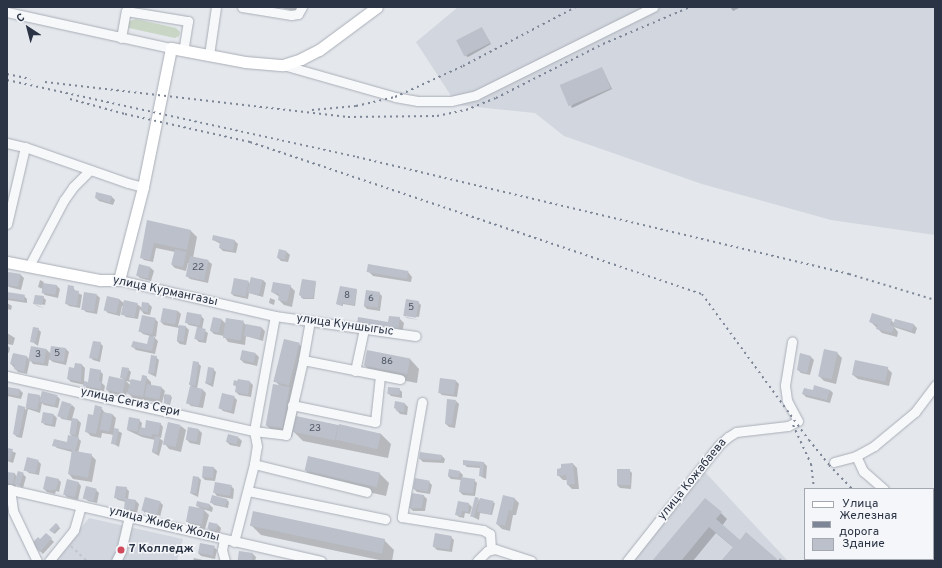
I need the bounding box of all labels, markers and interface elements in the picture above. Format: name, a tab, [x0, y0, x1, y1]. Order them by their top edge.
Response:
north arrow	[8, 8, 48, 48]
text: С	[14, 11, 28, 26]
house number: 22	[192, 262, 204, 274]
street label: улица Курмангазы	[111, 274, 219, 310]
house number: 8	[344, 290, 350, 302]
house number: 6	[368, 293, 374, 305]
house number: 5	[408, 302, 414, 314]
street label: улица Куншыгыс	[295, 312, 395, 340]
house number: 5	[54, 348, 60, 360]
house number: 3	[35, 349, 41, 361]
house number: 86	[381, 356, 393, 368]
street label: улица Сегиз Сери	[79, 385, 181, 421]
house number: 23	[309, 423, 321, 435]
street label: улица Кожабаева	[656, 436, 730, 524]
legend	[804, 488, 934, 560]
text: Улица	[842, 496, 878, 512]
street label: улица Жибек Жолы	[107, 504, 221, 546]
text: Железная дорога	[839, 508, 897, 540]
text: Здание	[842, 536, 885, 552]
place label: 7 Колледж	[129, 543, 194, 557]
marker: 7 Колледж	[116, 545, 126, 555]

